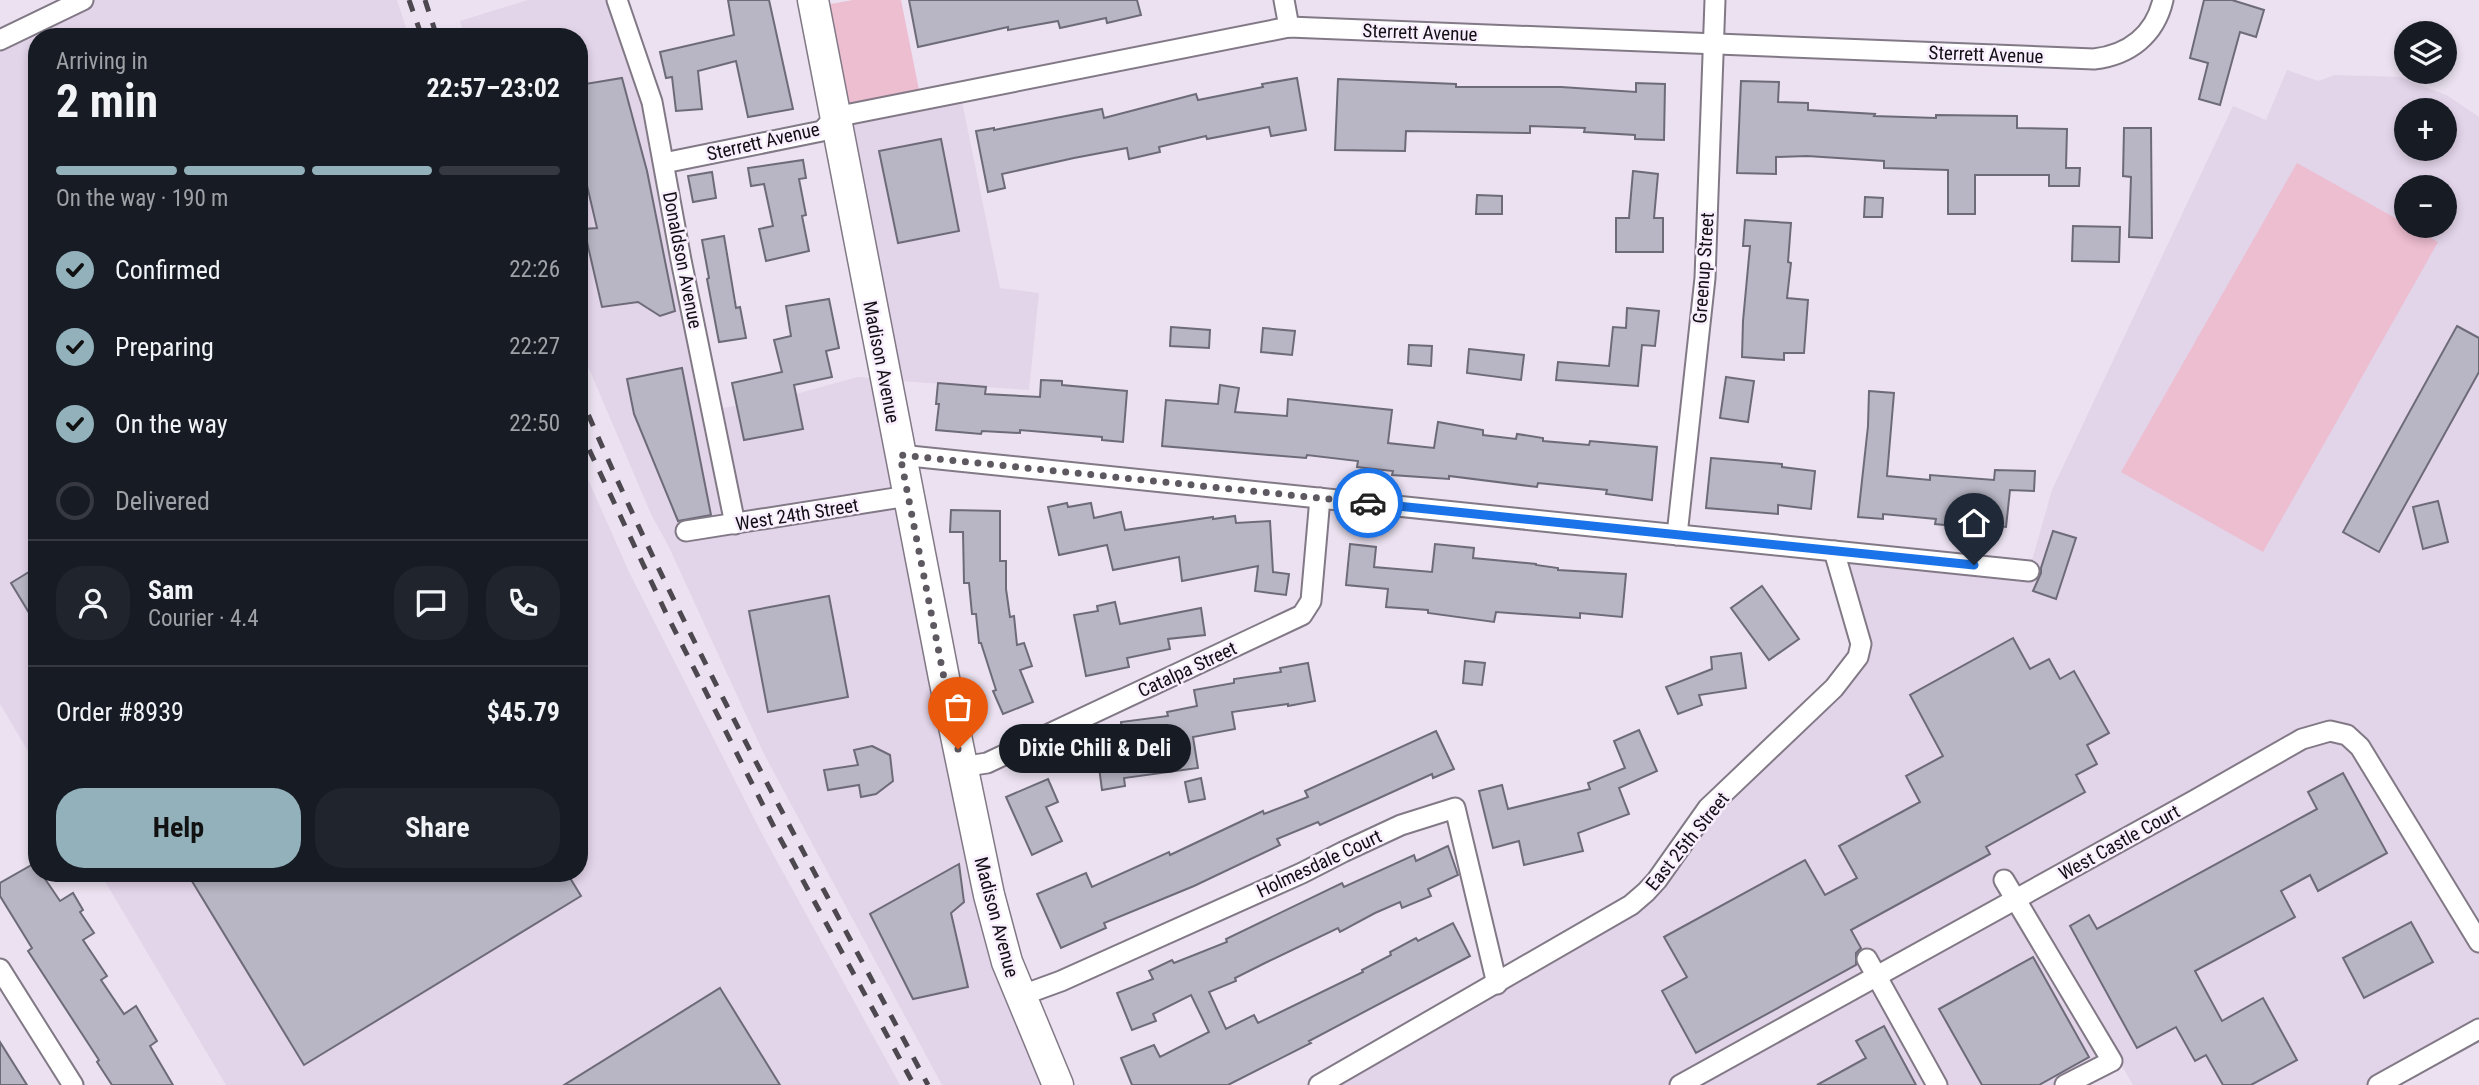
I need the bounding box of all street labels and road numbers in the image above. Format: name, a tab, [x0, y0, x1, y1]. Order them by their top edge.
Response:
street label: Sterrett Avenue	[1362, 19, 1478, 46]
street label: Sterrett Avenue	[1928, 41, 2044, 68]
street label: Sterrett Avenue	[704, 117, 822, 166]
street label: Donaldson Avenue	[658, 190, 707, 331]
street label: Greenup Street	[1688, 212, 1719, 324]
street label: Madison Avenue	[858, 299, 905, 425]
street label: West 24th Street	[734, 493, 860, 536]
street label: Catalpa Street	[1134, 637, 1240, 702]
street label: East 25th Street	[1641, 788, 1734, 895]
street label: West Castle Court	[2055, 800, 2184, 885]
street label: Holmesdale Court	[1253, 824, 1385, 902]
street label: Madison Avenue	[969, 854, 1024, 980]

